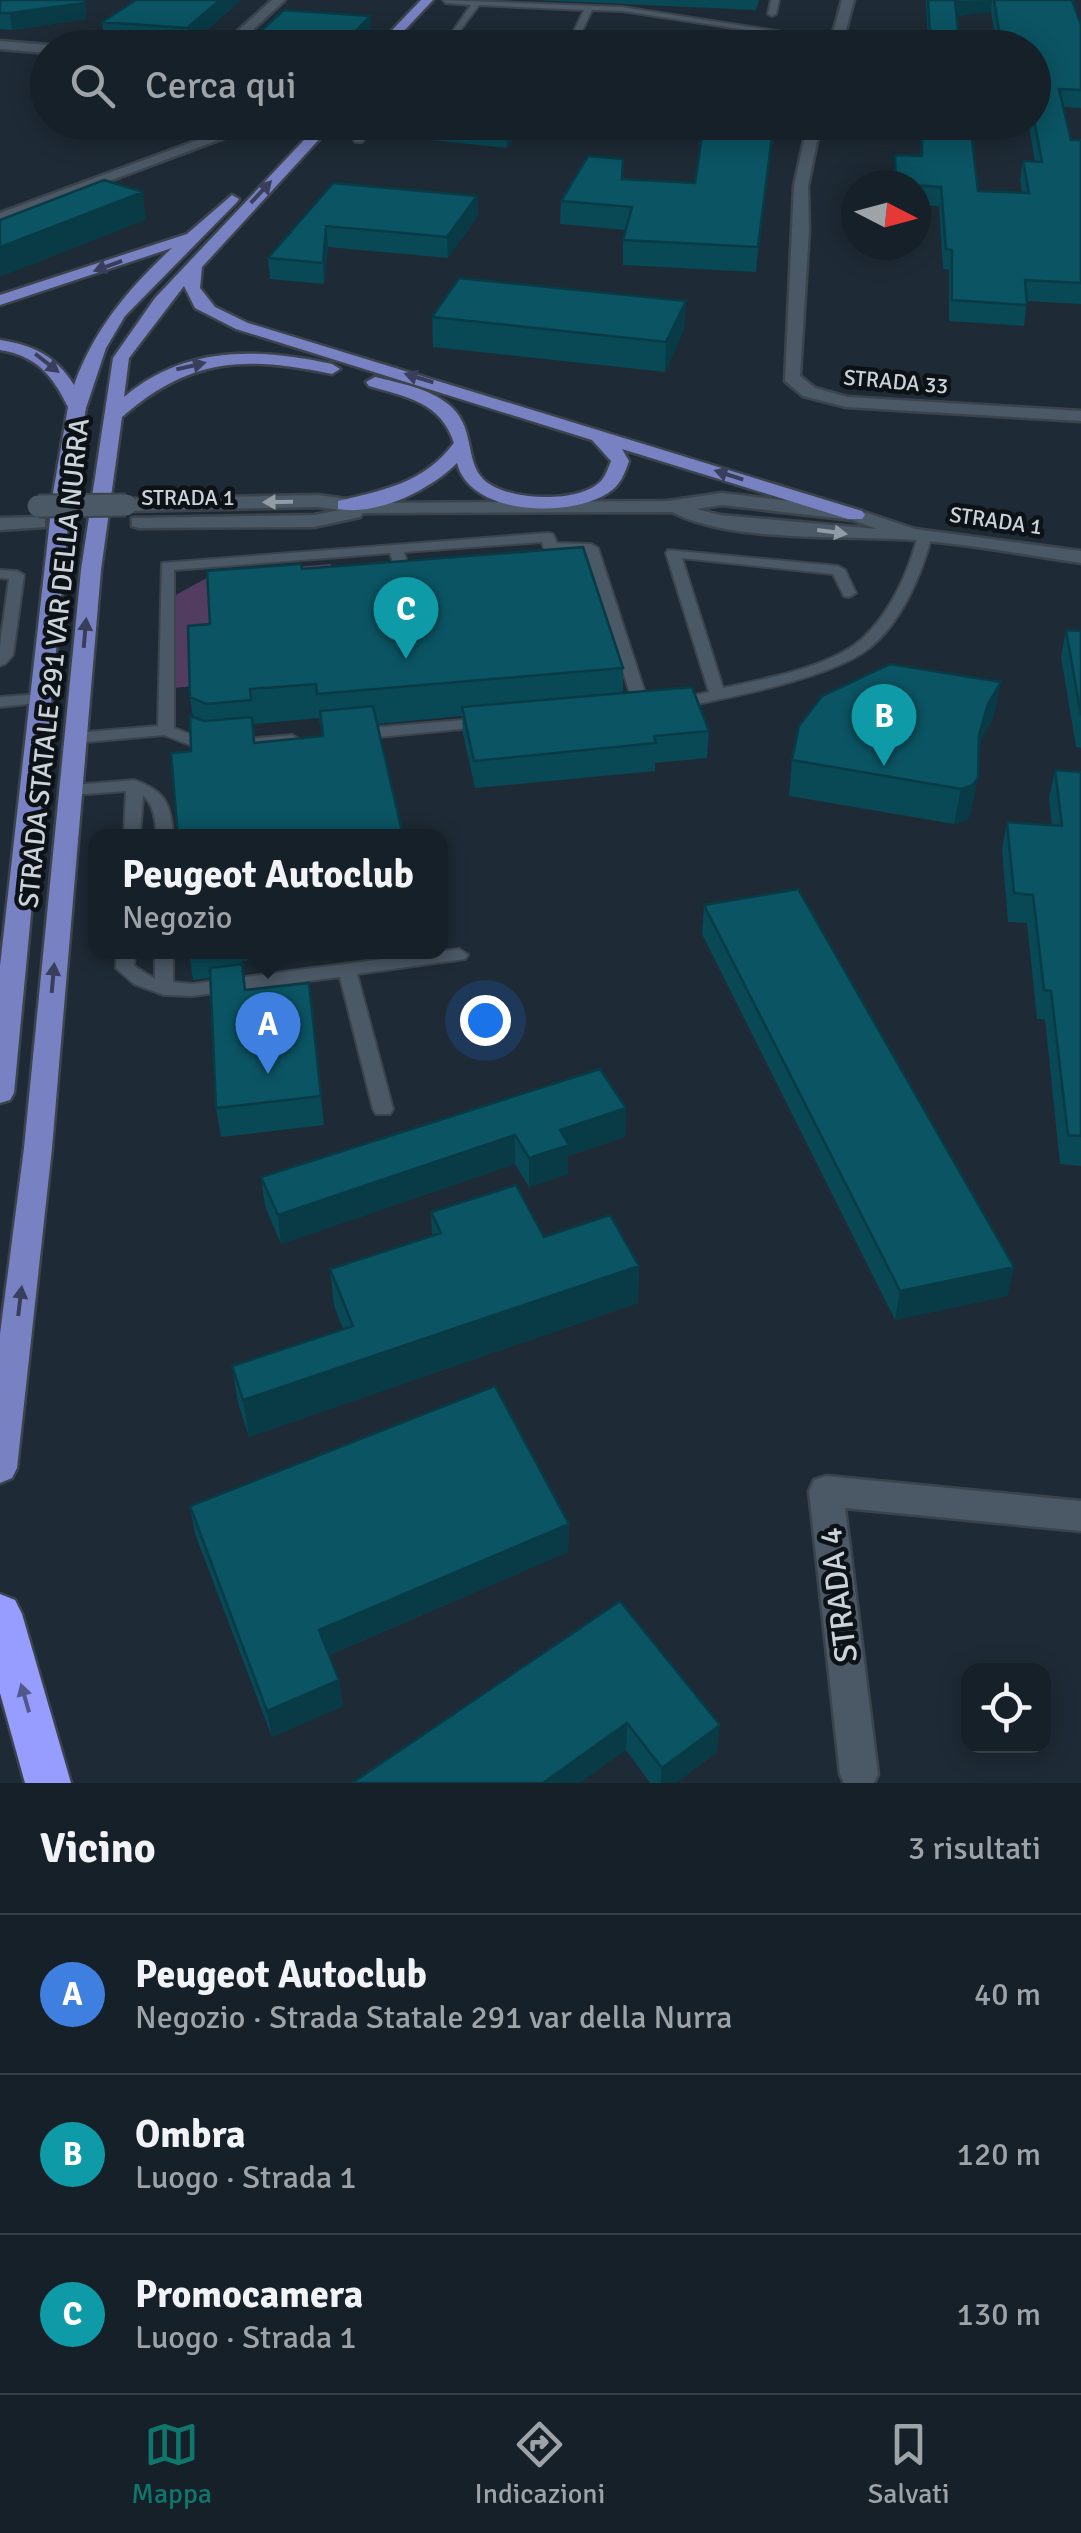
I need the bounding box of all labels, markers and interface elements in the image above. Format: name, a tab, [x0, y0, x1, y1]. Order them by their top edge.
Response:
search box	[30, 30, 1051, 140]
icon: search	[65, 58, 120, 113]
text: Cerca qui	[145, 62, 297, 109]
north arrow	[841, 170, 931, 260]
one-way arrow	[249, 180, 272, 204]
one-way arrow	[92, 259, 122, 274]
one-way arrow	[34, 353, 60, 374]
one-way arrow	[176, 358, 207, 373]
street label: STRADA 33	[842, 363, 950, 400]
one-way arrow	[403, 370, 434, 385]
street label: STRADA STATALE 291 VAR DELLA NURRA	[11, 417, 97, 910]
one-way arrow	[713, 467, 744, 482]
street label: STRADA 1	[141, 484, 235, 511]
one-way arrow	[262, 494, 294, 510]
street label: STRADA 1	[948, 501, 1044, 540]
one-way arrow	[816, 524, 848, 540]
pin: C	[374, 576, 438, 659]
one-way arrow	[77, 617, 93, 648]
pin: B	[852, 684, 916, 766]
popup	[88, 829, 448, 959]
text: Peugeot Autoclub	[122, 851, 414, 898]
text: Negozio	[122, 898, 232, 937]
one-way arrow	[46, 962, 62, 994]
pin: A	[236, 992, 300, 1074]
your location	[460, 995, 511, 1046]
one-way arrow	[12, 1285, 28, 1317]
street label: STRADA 4	[811, 1525, 866, 1665]
map controls	[961, 1663, 1051, 1753]
button: locate	[961, 1663, 1051, 1753]
one-way arrow	[17, 1682, 32, 1713]
text: Vicino	[40, 1823, 156, 1874]
text: 3 risultati	[908, 1829, 1041, 1868]
text: Peugeot Autoclub	[135, 1951, 427, 1998]
text: A	[62, 1975, 83, 2014]
text: 40 m	[974, 1975, 1041, 2014]
text: Negozio · Strada Statale 291 var della Nurra	[135, 1998, 732, 2037]
text: Ombra	[135, 2111, 246, 2158]
text: B	[63, 2135, 82, 2174]
text: 120 m	[957, 2135, 1041, 2174]
text: Luogo · Strada 1	[135, 2158, 356, 2197]
text: Promocamera	[135, 2271, 363, 2318]
text: C	[63, 2295, 82, 2334]
text: 130 m	[957, 2295, 1041, 2334]
text: Luogo · Strada 1	[135, 2318, 356, 2357]
tab: Mappa	[131, 2417, 212, 2511]
tab: Indicazioni	[475, 2417, 605, 2511]
tab: Salvati	[868, 2417, 950, 2511]

